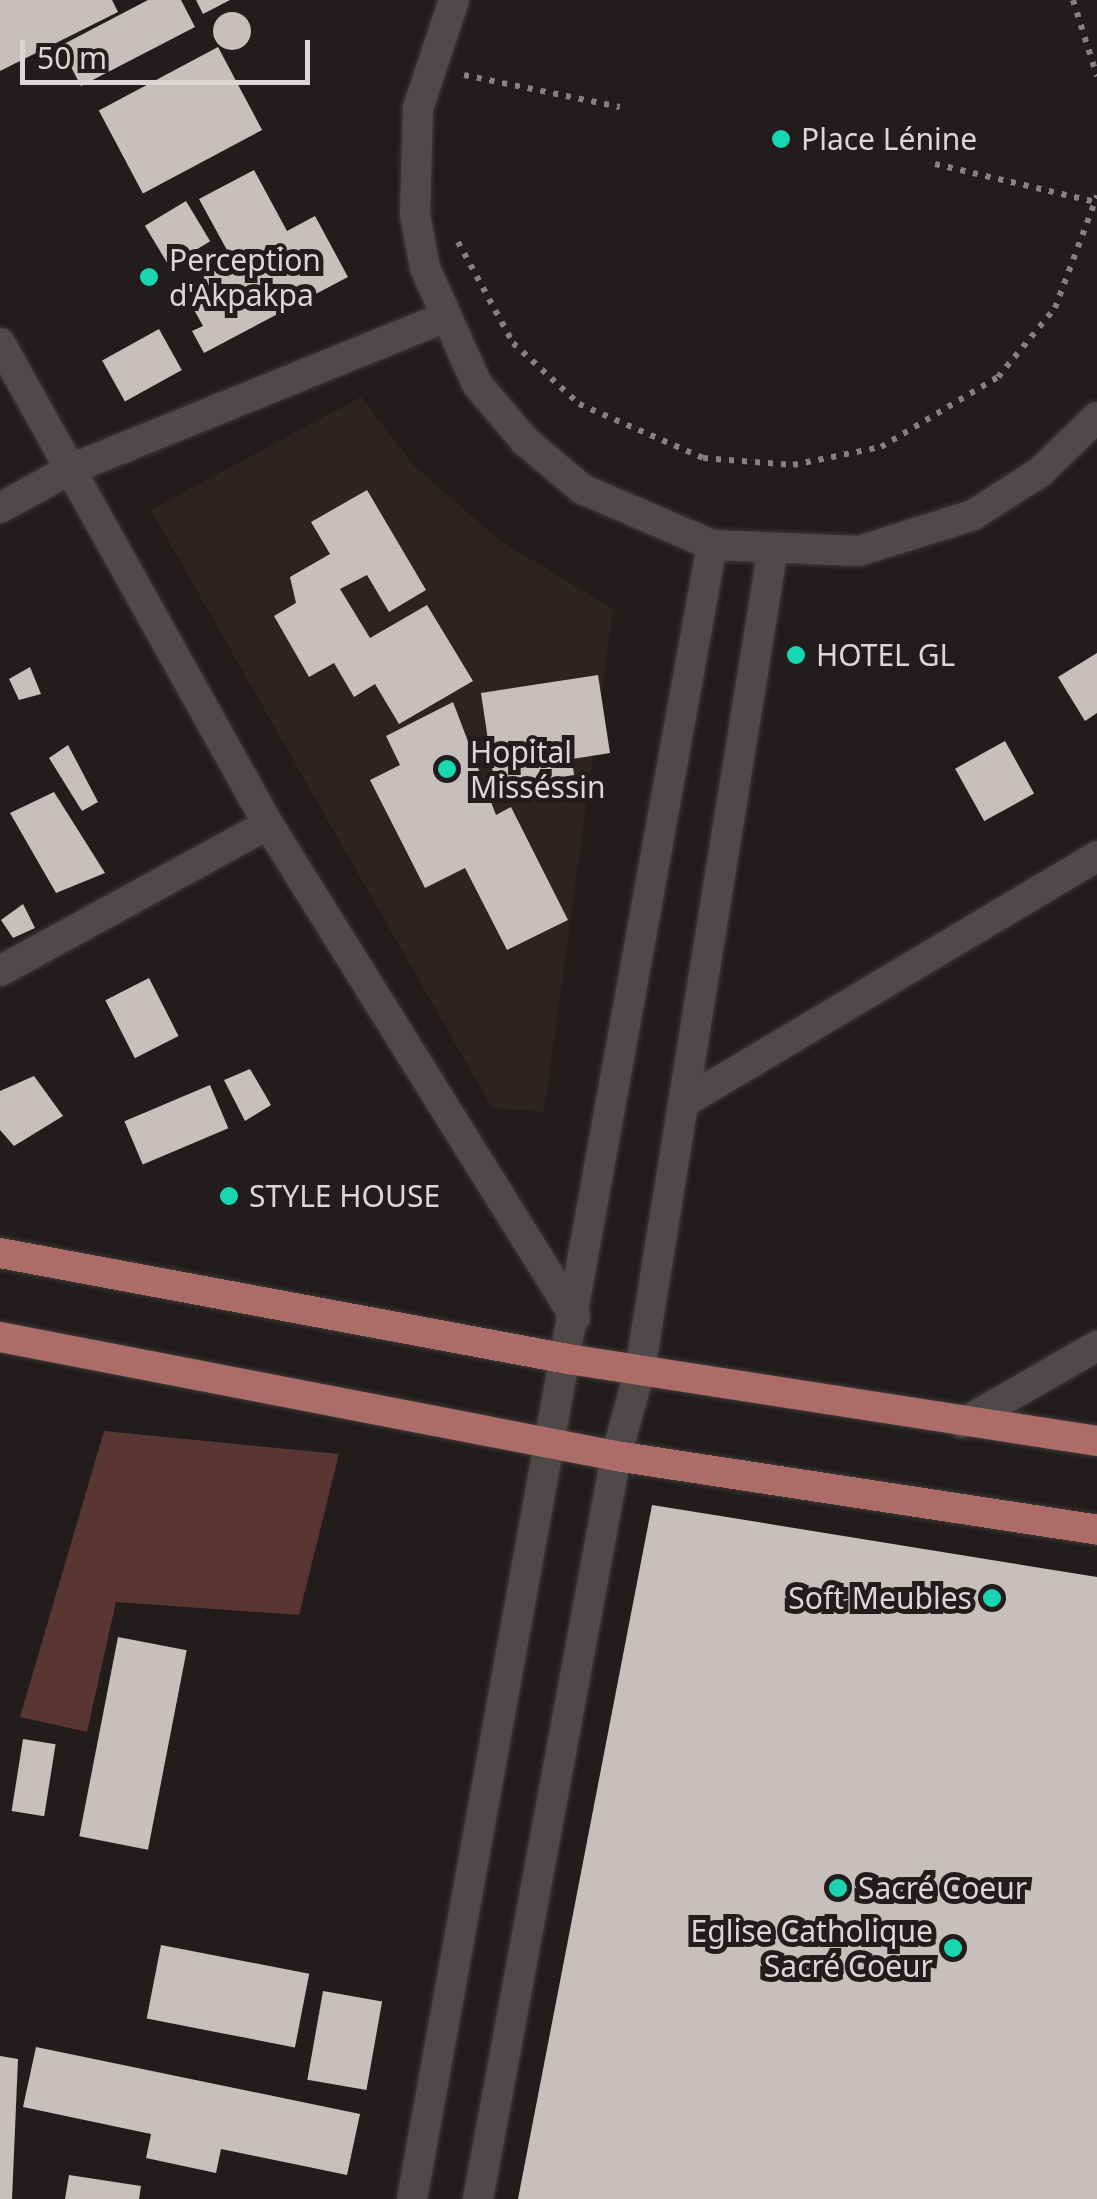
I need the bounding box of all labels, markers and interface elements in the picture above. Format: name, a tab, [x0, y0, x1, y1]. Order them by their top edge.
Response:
scale bar	[25, 20, 315, 82]
text: 50 m	[37, 37, 107, 78]
place label: Place Lénine	[801, 121, 977, 157]
marker: Place Lénine	[770, 128, 792, 150]
place label: Perception d'Akpakpa	[169, 242, 321, 312]
marker: Perception d'Akpakpa	[138, 266, 160, 288]
place label: HOTEL GL	[816, 637, 955, 673]
marker: HOTEL GL	[785, 644, 807, 666]
place label: Hopital Misséssin	[470, 734, 606, 804]
marker: Hopital Misséssin	[434, 756, 460, 782]
place label: STYLE HOUSE	[249, 1178, 440, 1214]
marker: STYLE HOUSE	[218, 1185, 240, 1207]
place label: Soft Meubles	[788, 1580, 972, 1616]
marker: Soft Meubles	[981, 1587, 1003, 1609]
place label: Sacré Coeur	[858, 1870, 1027, 1906]
marker: Sacré Coeur	[827, 1877, 849, 1899]
place label: Eglise Catholique Sacré Coeur	[691, 1913, 933, 1984]
marker: Eglise Catholique Sacré Coeur	[942, 1937, 964, 1959]

